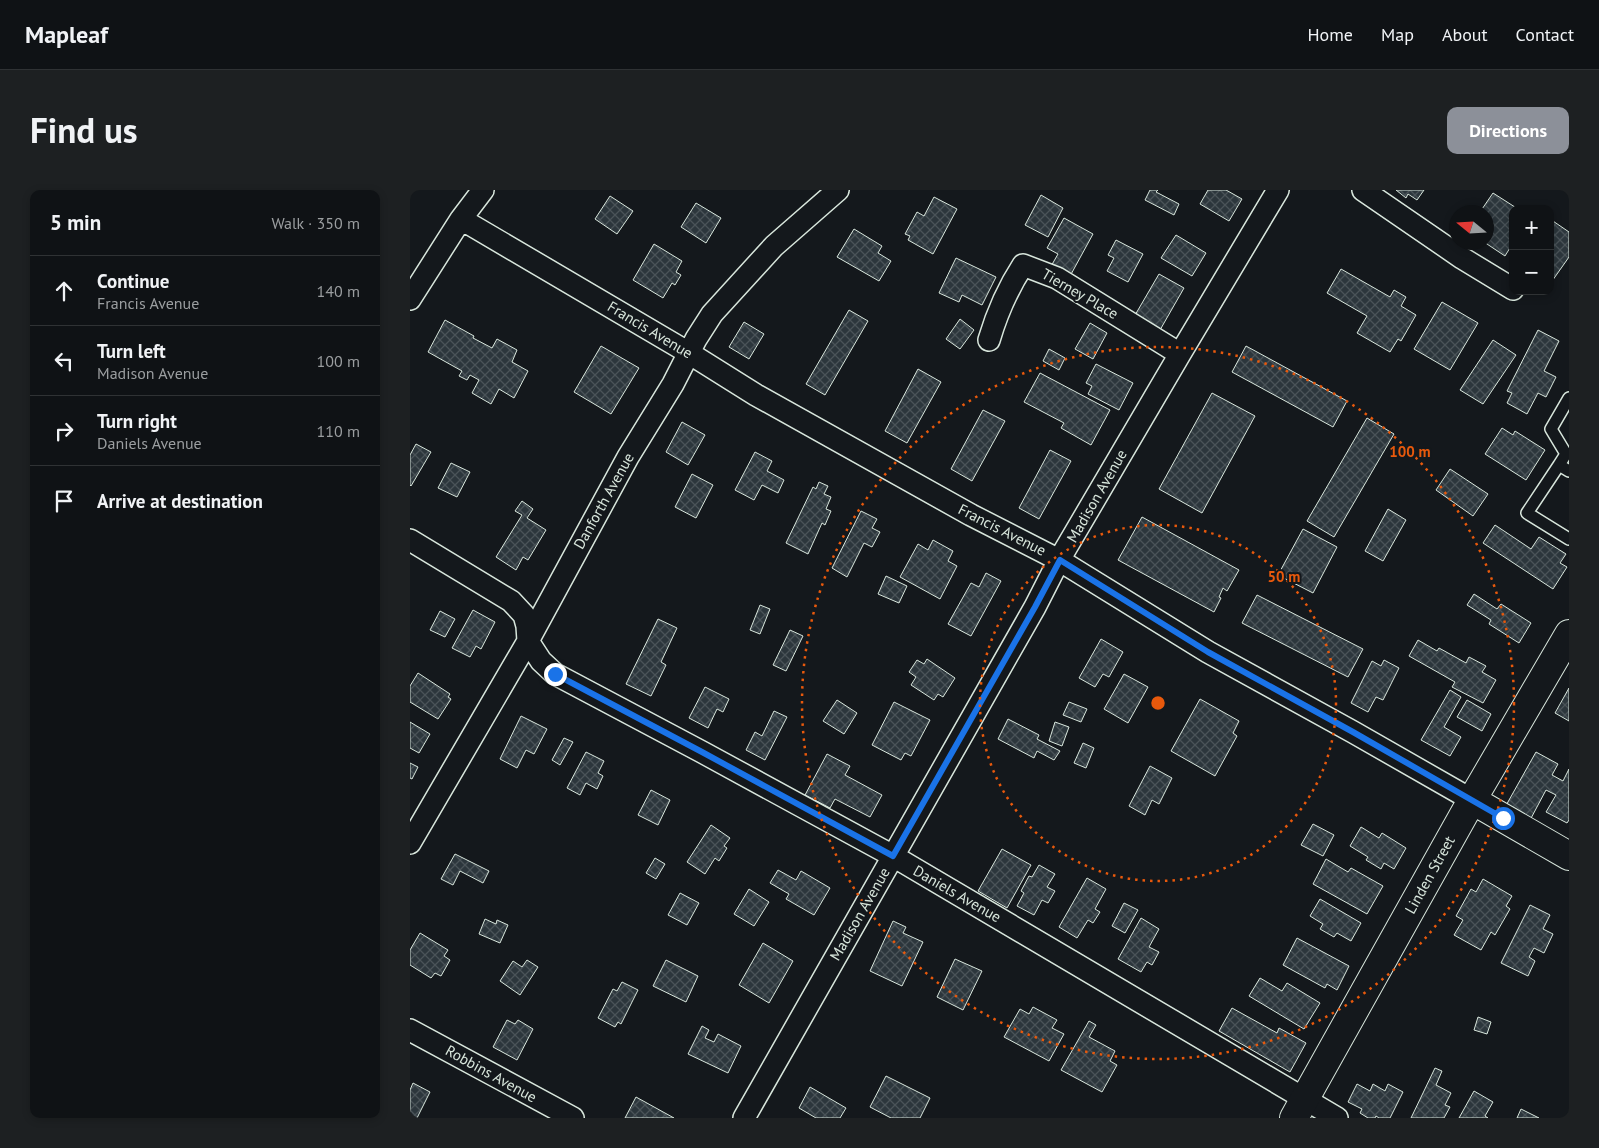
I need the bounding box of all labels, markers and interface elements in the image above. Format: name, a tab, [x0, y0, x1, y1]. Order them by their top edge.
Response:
text: Mapleaf	[25, 19, 108, 50]
text: Home	[1307, 23, 1353, 46]
text: Map	[1381, 23, 1414, 46]
text: About	[1442, 23, 1488, 46]
text: Contact	[1516, 23, 1574, 46]
text: Find us	[30, 107, 138, 153]
button: Directions	[1447, 107, 1569, 154]
north arrow	[1449, 205, 1494, 250]
map controls	[1509, 205, 1554, 295]
button: +	[1509, 205, 1554, 250]
text: 5 min	[50, 209, 101, 236]
text: Walk · 350 m	[271, 213, 360, 233]
button: −	[1509, 250, 1554, 295]
street label: Tierney Place	[1039, 264, 1122, 323]
text: Continue	[97, 269, 169, 293]
icon: ahead	[50, 277, 78, 305]
text: 140 m	[317, 281, 360, 301]
text: Francis Avenue	[97, 293, 199, 313]
street label: Francis Avenue	[604, 297, 696, 362]
text: Turn left	[97, 339, 166, 363]
icon: left	[50, 347, 78, 375]
text: 100 m	[317, 351, 360, 371]
text: Madison Avenue	[97, 363, 208, 383]
text: Turn right	[97, 409, 177, 433]
icon: right	[50, 417, 78, 445]
text: 110 m	[317, 421, 360, 441]
text: Daniels Avenue	[97, 433, 202, 453]
text: 100 m	[1389, 442, 1431, 461]
street label: Madison Avenue	[1062, 446, 1131, 546]
street label: Danforth Avenue	[569, 449, 638, 552]
icon: arrive	[50, 487, 78, 515]
text: Arrive at destination	[97, 489, 263, 513]
street label: Francis Avenue	[955, 499, 1049, 560]
text: 50 m	[1268, 567, 1300, 586]
route end	[544, 663, 567, 686]
centre of rings	[1149, 694, 1167, 712]
route start	[1492, 807, 1515, 830]
street label: Linden Street	[1400, 832, 1459, 917]
street label: Daniels Avenue	[910, 861, 1005, 926]
street label: Madison Avenue	[825, 864, 894, 964]
street label: Robbins Avenue	[442, 1041, 540, 1106]

